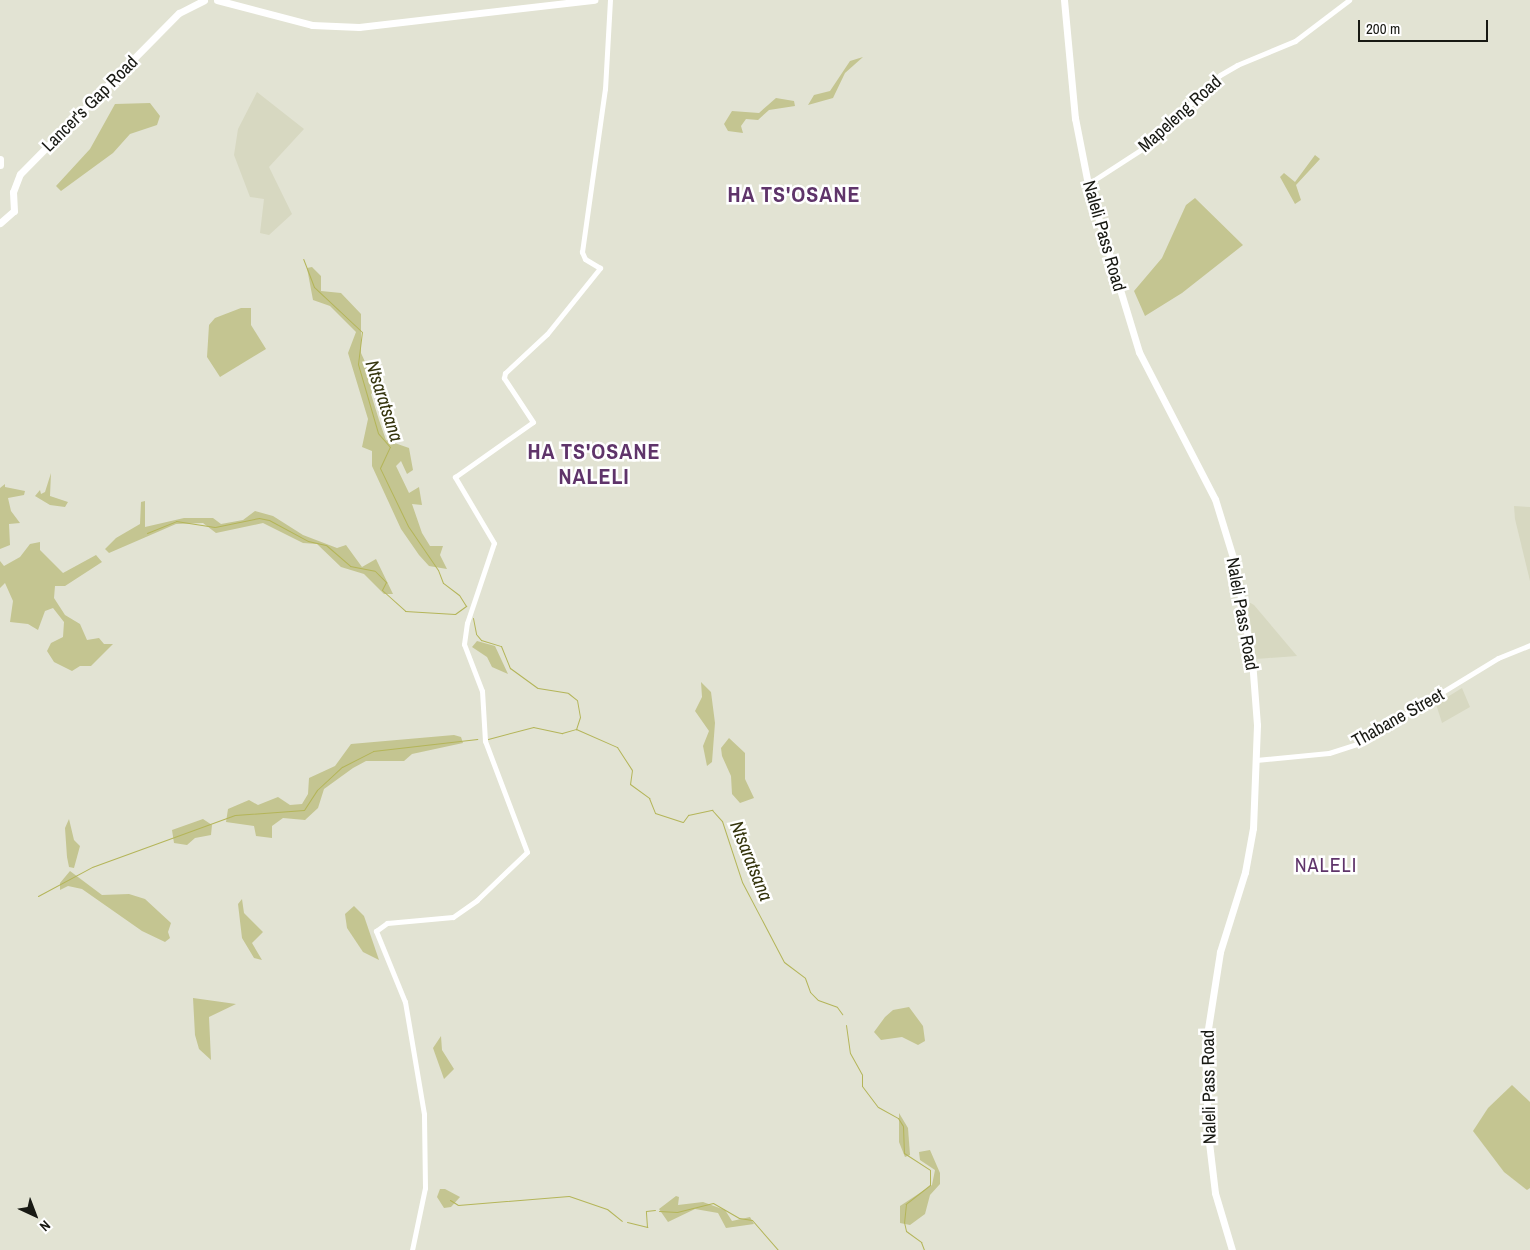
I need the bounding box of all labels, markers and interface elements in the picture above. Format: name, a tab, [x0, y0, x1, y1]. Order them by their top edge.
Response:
scale bar	[1360, 10, 1490, 42]
text: 200 m	[1366, 18, 1400, 39]
street label: Lancer's Gap Road	[38, 52, 142, 156]
street label: Mapeleng Road	[1134, 71, 1226, 157]
street label: Naleli Pass Road	[1078, 178, 1130, 294]
district label: HA TS'OSANE	[726, 182, 862, 208]
water label: Ntsaratsana	[360, 358, 408, 444]
district label: HA TS'OSANE NALELI	[526, 438, 662, 490]
street label: Naleli Pass Road	[1221, 556, 1263, 672]
street label: Thabane Street	[1348, 684, 1448, 752]
water label: Ntsaratsana	[725, 818, 777, 904]
district label: NALELI	[1294, 852, 1358, 876]
street label: Naleli Pass Road	[1197, 1030, 1221, 1144]
north arrow	[10, 1190, 60, 1240]
text: N	[36, 1217, 54, 1235]

